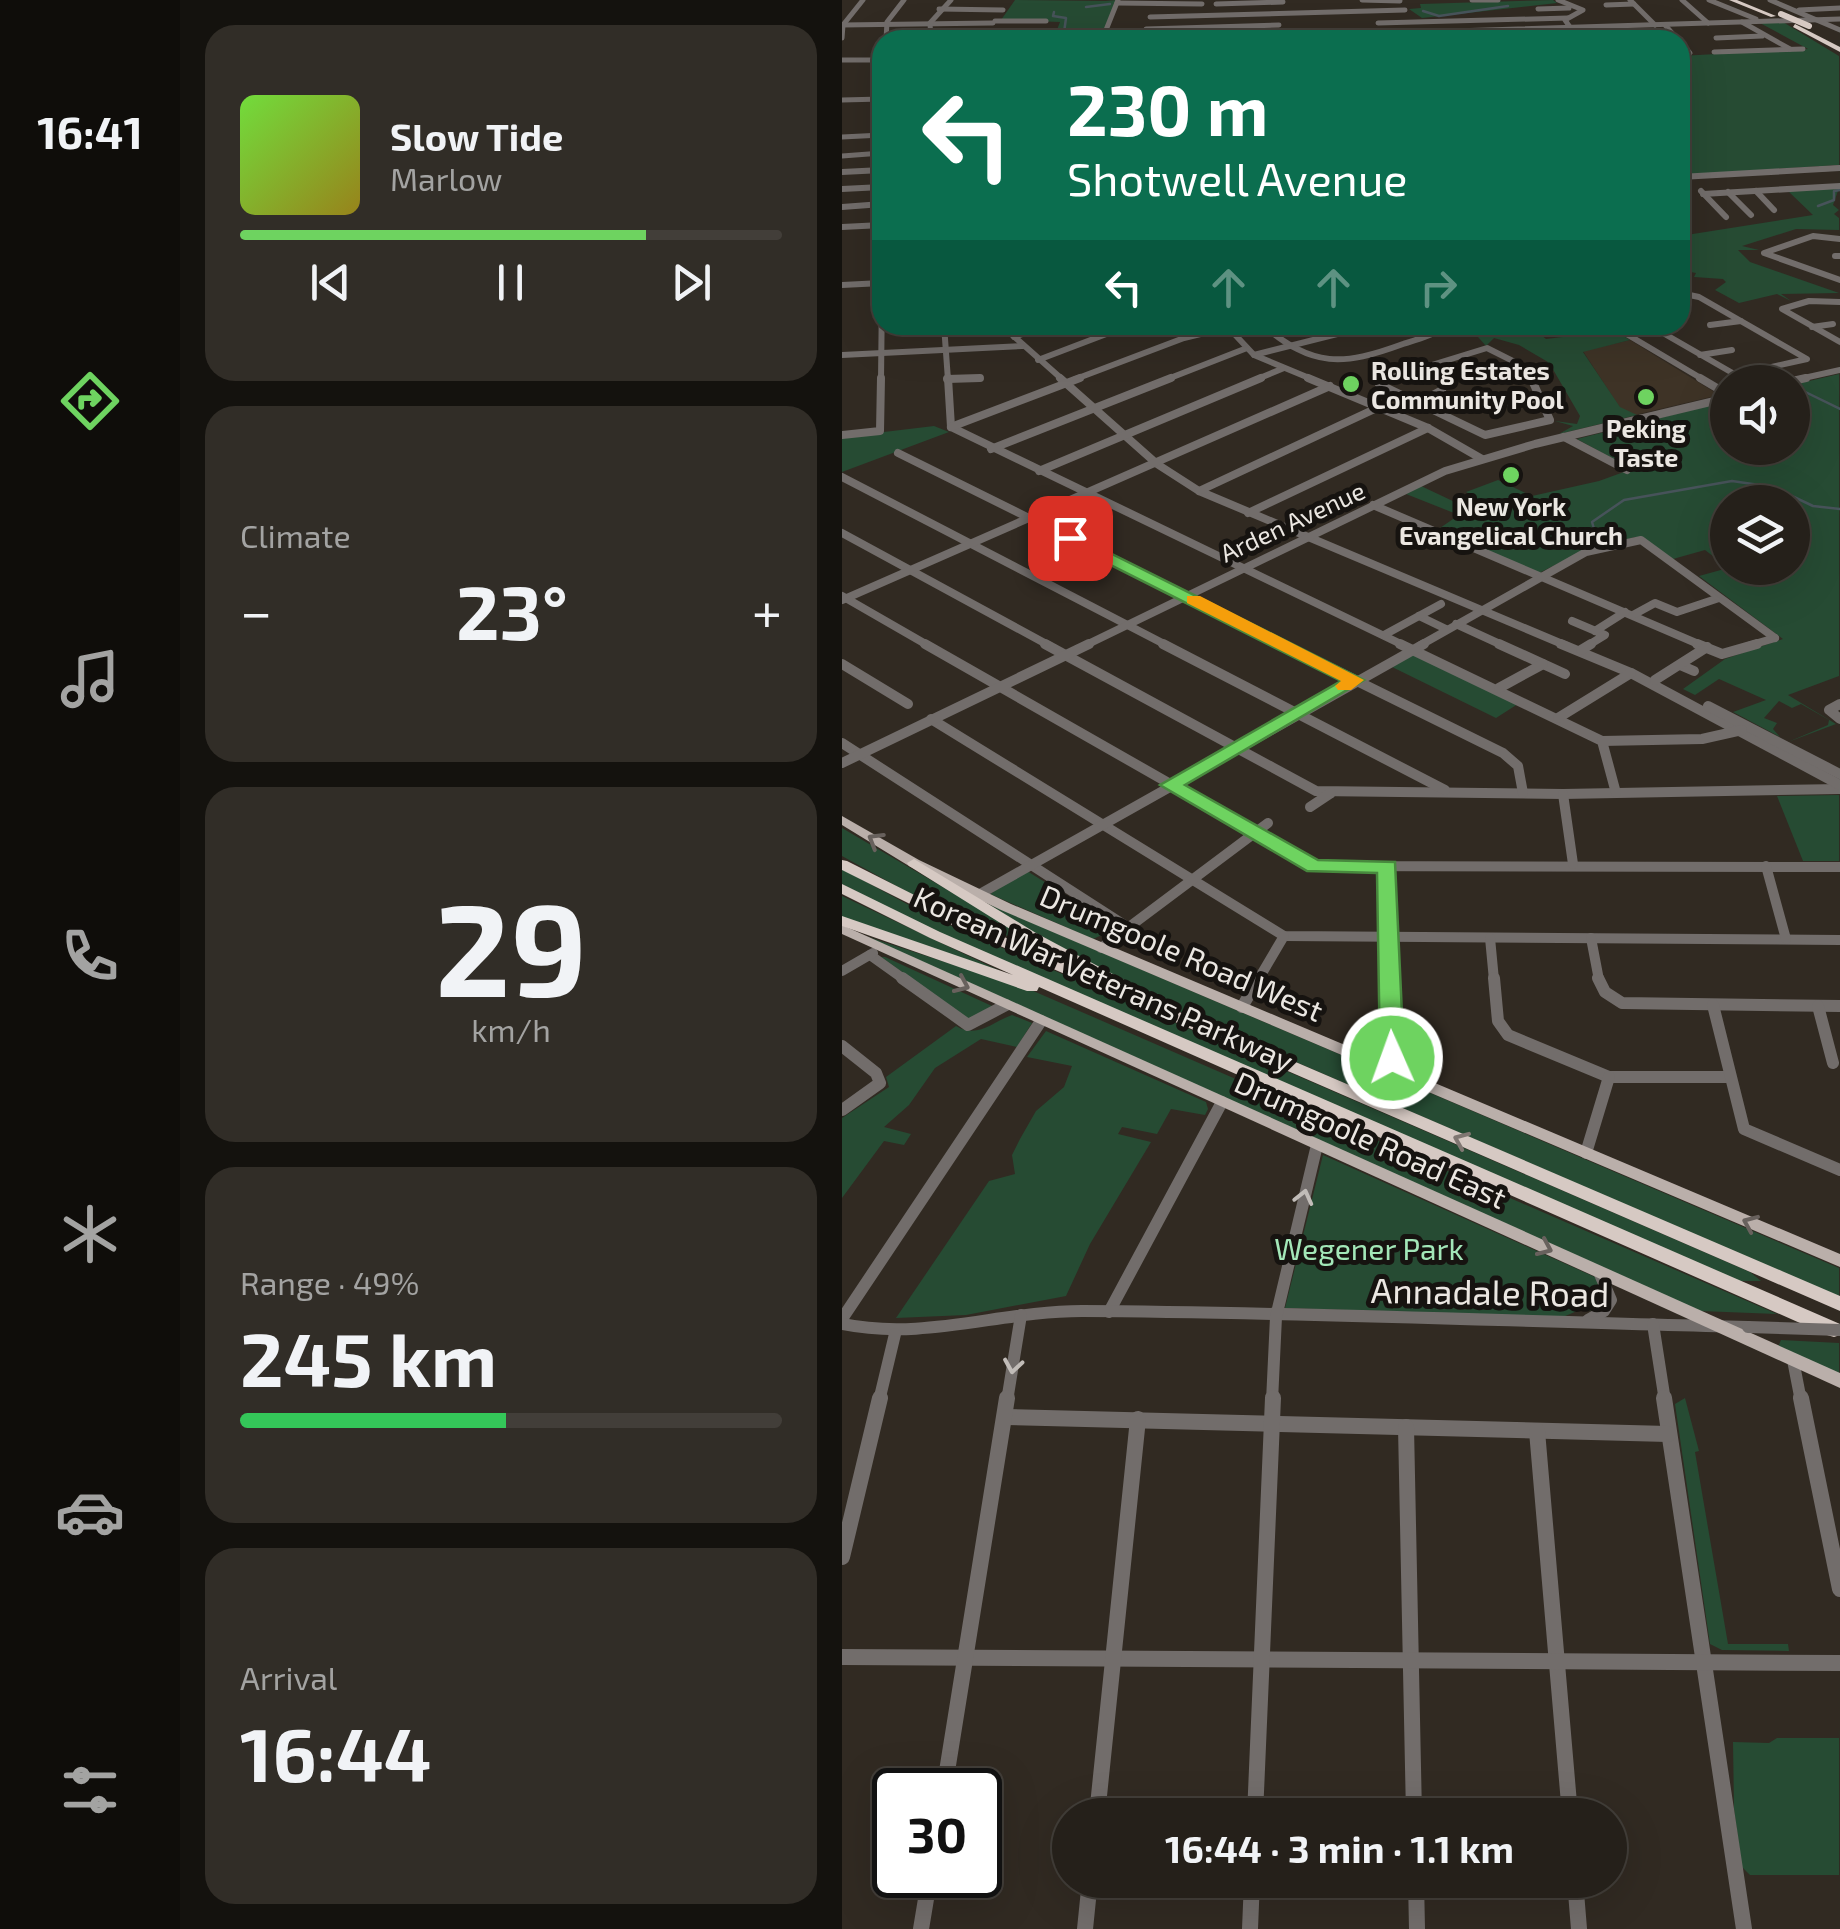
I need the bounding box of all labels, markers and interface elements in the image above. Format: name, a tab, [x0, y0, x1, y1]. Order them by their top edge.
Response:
text: 230 m	[1067, 66, 1268, 150]
icon: left	[902, 70, 1032, 200]
text: 16:41	[37, 104, 143, 158]
text: Slow Tide	[390, 113, 563, 159]
text: Shotwell Avenue	[1067, 151, 1408, 205]
text: Marlow	[390, 159, 502, 197]
icon: previous	[303, 255, 358, 310]
icon: pause	[483, 255, 538, 310]
icon: next	[664, 255, 719, 310]
icon: left	[1096, 260, 1151, 315]
icon: ahead	[1201, 260, 1256, 315]
icon: ahead	[1306, 260, 1361, 315]
icon: right	[1411, 260, 1466, 315]
place label: Rolling Estates Community Pool	[1371, 355, 1564, 415]
map controls	[1710, 365, 1810, 585]
button: sound	[1710, 365, 1810, 465]
icon: directions	[55, 366, 125, 436]
marker: Rolling Estates Community Pool	[1340, 373, 1362, 395]
marker: Peking Taste	[1635, 386, 1657, 408]
place label: Peking Taste	[1606, 413, 1686, 472]
marker: New York Evangelical Church	[1500, 464, 1522, 486]
street label: Arden Avenue	[1215, 474, 1369, 568]
button: layers	[1710, 485, 1810, 585]
place label: New York Evangelical Church	[1399, 491, 1623, 550]
pin	[1028, 496, 1113, 581]
icon: arrive	[1043, 511, 1098, 566]
text: Climate	[240, 516, 351, 554]
text: 23°	[456, 565, 568, 655]
text: −	[240, 577, 272, 643]
text: +	[752, 577, 782, 643]
icon: music	[55, 644, 125, 714]
one-way arrow	[868, 834, 886, 853]
text: 29	[435, 867, 587, 1023]
street label: Drumgoole Road West	[1035, 876, 1329, 1028]
street label: Korean War Veterans Parkway	[909, 878, 1299, 1078]
icon: phone	[55, 921, 125, 991]
one-way arrow	[952, 973, 970, 993]
position arrow	[1340, 1006, 1444, 1110]
text: km/h	[471, 1010, 551, 1048]
street label: Drumgoole Road East	[1230, 1063, 1512, 1215]
one-way arrow	[1453, 1132, 1471, 1152]
one-way arrow	[1293, 1189, 1314, 1206]
icon: climate	[55, 1199, 125, 1269]
one-way arrow	[1742, 1215, 1760, 1235]
park label: Wegener Park	[1274, 1230, 1464, 1266]
one-way arrow	[1535, 1236, 1553, 1256]
text: Range · 49%	[240, 1263, 419, 1301]
street label: Annadale Road	[1370, 1268, 1610, 1314]
text: 245 km	[240, 1312, 497, 1402]
one-way arrow	[1004, 1358, 1025, 1374]
icon: car	[55, 1477, 125, 1547]
text: Arrival	[240, 1658, 337, 1696]
text: 16:44	[240, 1707, 431, 1797]
icon: filters	[55, 1755, 125, 1825]
speed limit sign: 30	[872, 1768, 1002, 1898]
text: 16:44 · 3 min · 1.1 km	[1165, 1825, 1514, 1871]

